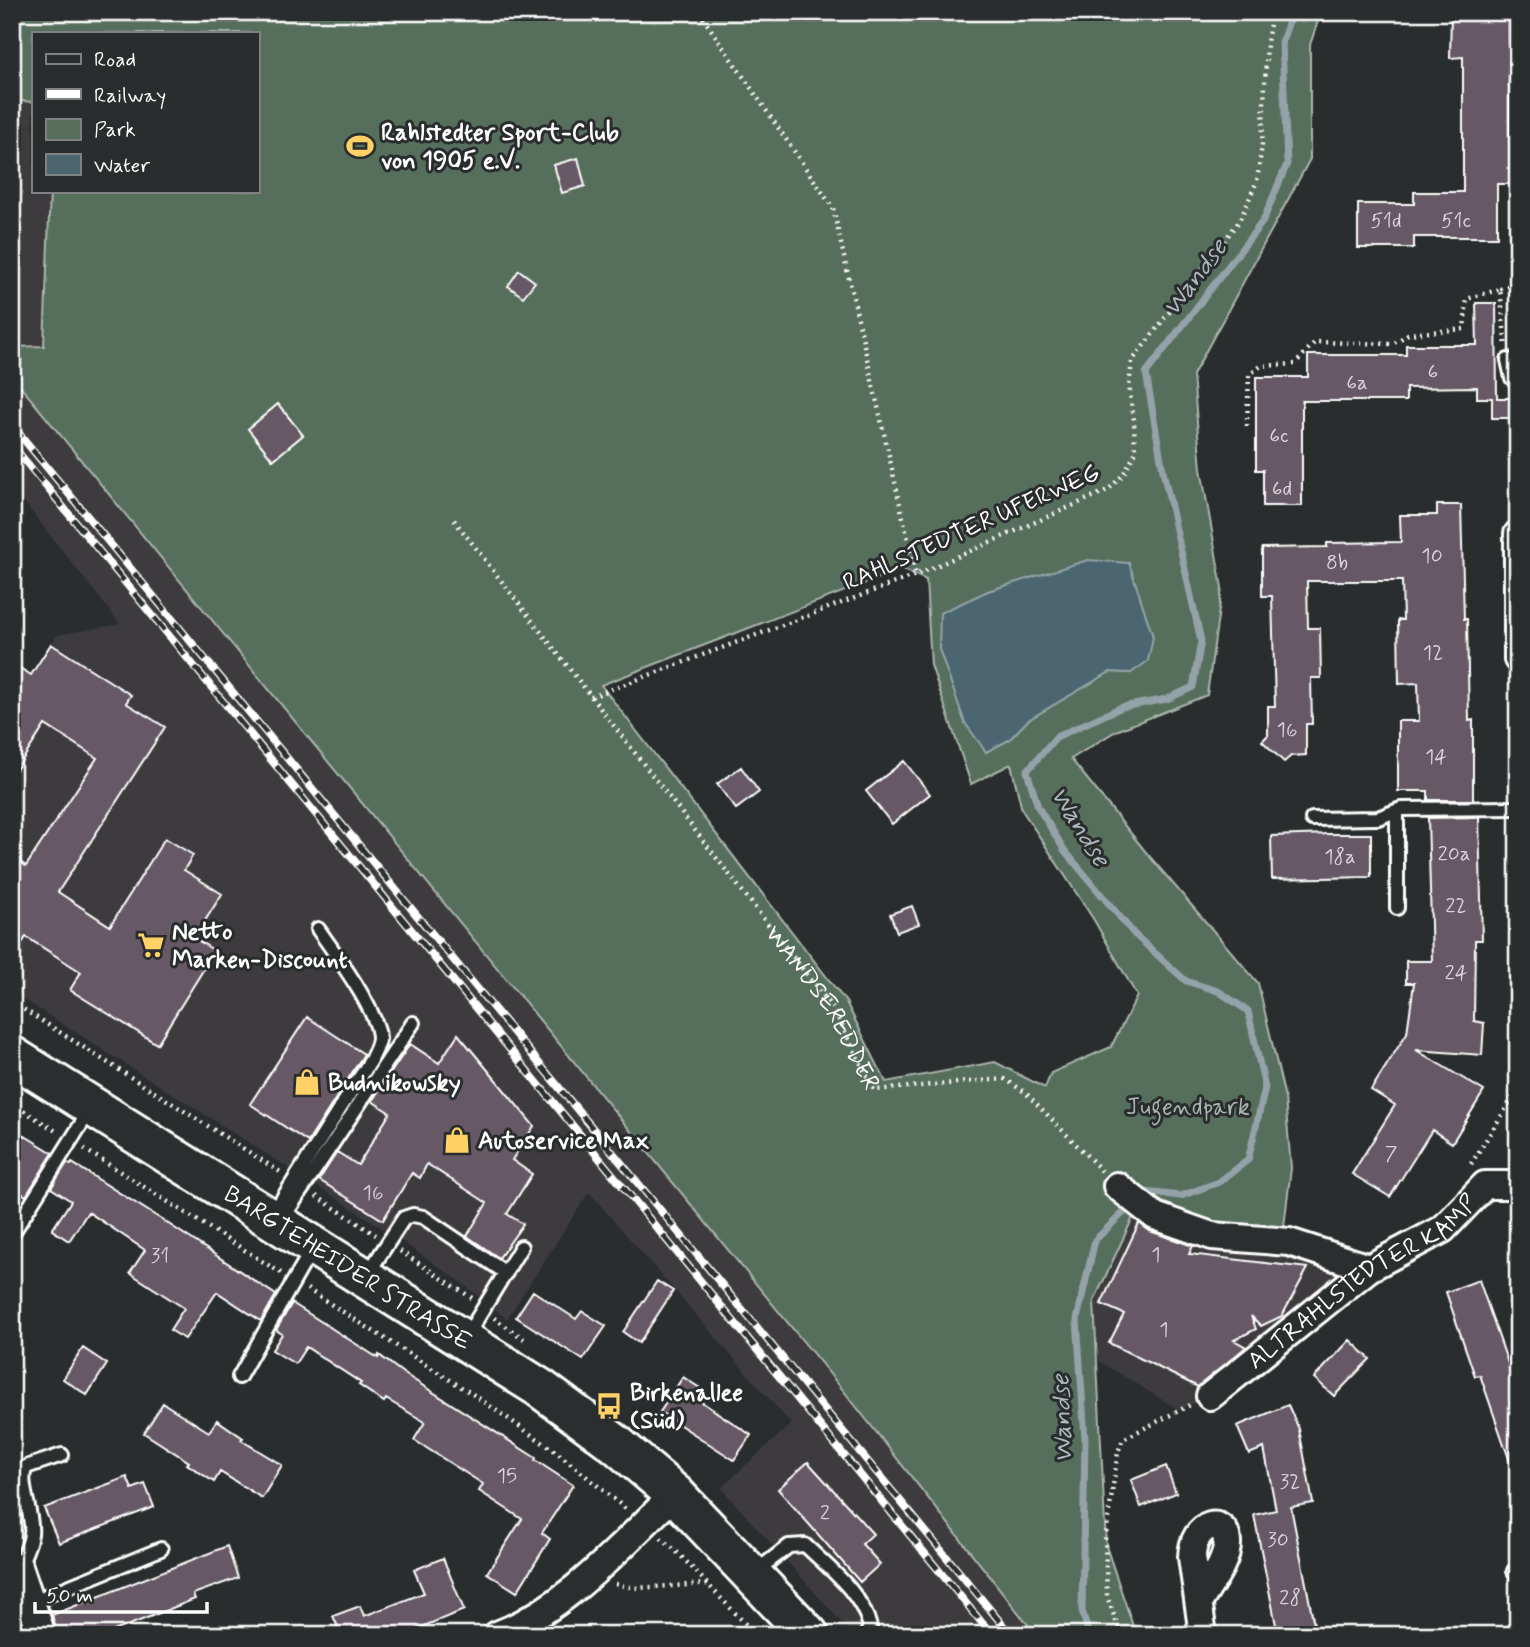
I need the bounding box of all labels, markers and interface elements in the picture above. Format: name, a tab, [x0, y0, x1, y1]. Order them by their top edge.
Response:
legend	[32, 32, 259, 192]
text: Road	[94, 46, 136, 74]
text: Railway	[94, 82, 166, 110]
text: Park	[94, 116, 136, 144]
place label: Rahlstedter Sport-Club von 1905 e.V.	[381, 118, 619, 177]
sports icon: Rahlstedter Sport-Club von 1905 e.V.	[345, 131, 375, 161]
text: Water	[94, 152, 150, 180]
house number: 51d	[1370, 207, 1402, 235]
house number: 51c	[1441, 207, 1471, 235]
water label: Wandse	[1155, 232, 1237, 324]
house number: 6	[1428, 358, 1438, 386]
house number: 6a	[1346, 369, 1368, 397]
house number: 6c	[1269, 422, 1289, 450]
street label: RAHLSTEDTER UFERWEG	[838, 458, 1105, 599]
house number: 6d	[1272, 475, 1292, 503]
house number: 10	[1421, 542, 1443, 570]
house number: 8b	[1326, 549, 1348, 577]
house number: 12	[1423, 639, 1443, 667]
house number: 16	[1277, 716, 1298, 744]
house number: 14	[1425, 743, 1447, 771]
water label: Wandse	[1041, 781, 1118, 875]
house number: 20a	[1437, 840, 1471, 868]
house number: 18a	[1324, 843, 1356, 871]
house number: 22	[1445, 892, 1467, 920]
place label: Netto Marken-Discount	[172, 917, 348, 976]
street label: WANDSEREDDER	[757, 919, 886, 1096]
supermarket icon: Netto Marken-Discount	[136, 930, 166, 960]
house number: 24	[1444, 959, 1468, 987]
shop icon: Budnikowsky	[292, 1067, 322, 1097]
place label: Budnikowsky	[328, 1068, 461, 1099]
park label: Jugendpark	[1126, 1092, 1250, 1126]
shop icon: Autoservice Max	[442, 1125, 472, 1155]
place label: Autoservice Max	[478, 1126, 649, 1157]
house number: 7	[1385, 1140, 1398, 1168]
street label: BARGTEHEIDER STRASSE	[217, 1179, 477, 1358]
house number: 16	[363, 1179, 384, 1207]
street label: ALTRAHLSTEDTER KAMP	[1241, 1188, 1485, 1377]
house number: 1	[1151, 1241, 1161, 1269]
house number: 31	[151, 1242, 169, 1270]
house number: 1	[1159, 1316, 1169, 1344]
water label: Wandse	[1044, 1373, 1082, 1464]
place label: Birkenallee (Süd)	[630, 1378, 743, 1437]
bus stop icon: Birkenallee (Süd)	[594, 1391, 624, 1421]
house number: 15	[497, 1462, 517, 1490]
house number: 32	[1280, 1468, 1300, 1496]
house number: 2	[820, 1499, 830, 1527]
house number: 30	[1267, 1526, 1289, 1554]
scale bar	[35, 1570, 206, 1614]
text: 50 m	[46, 1582, 93, 1610]
house number: 28	[1279, 1584, 1301, 1612]

